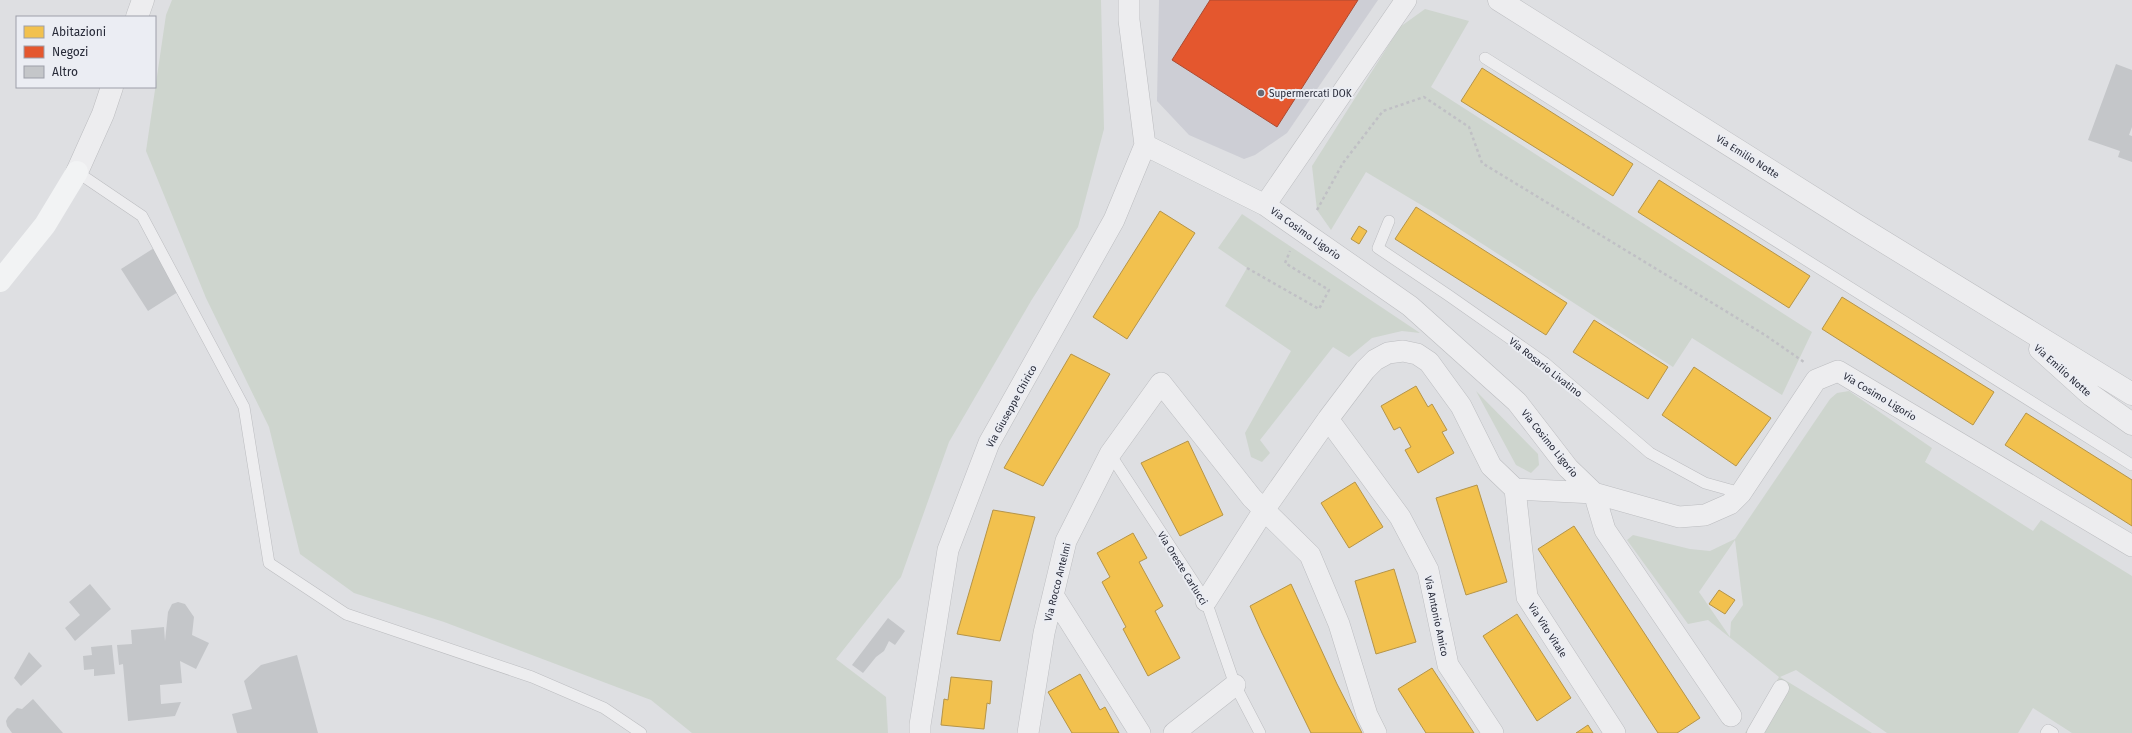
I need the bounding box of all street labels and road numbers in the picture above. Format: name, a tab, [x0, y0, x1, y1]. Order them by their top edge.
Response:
street label: Via Emilio Notte	[1714, 133, 1781, 181]
street label: Via Cosimo Ligorio	[1268, 205, 1343, 263]
street label: Via Rosario Livatino	[1506, 335, 1584, 400]
street label: Via Emilio Notte	[2031, 342, 2093, 399]
street label: Via Giuseppe Chirico	[984, 363, 1040, 450]
street label: Via Cosimo Ligorio	[1841, 370, 1918, 424]
street label: Via Cosimo Ligorio	[1518, 407, 1580, 480]
street label: Via Oreste Carlucci	[1155, 530, 1210, 608]
street label: Via Rocco Antelmi	[1042, 541, 1074, 623]
street label: Via Antonio Amico	[1422, 575, 1450, 658]
street label: Via Vito Vitale	[1525, 601, 1569, 660]

